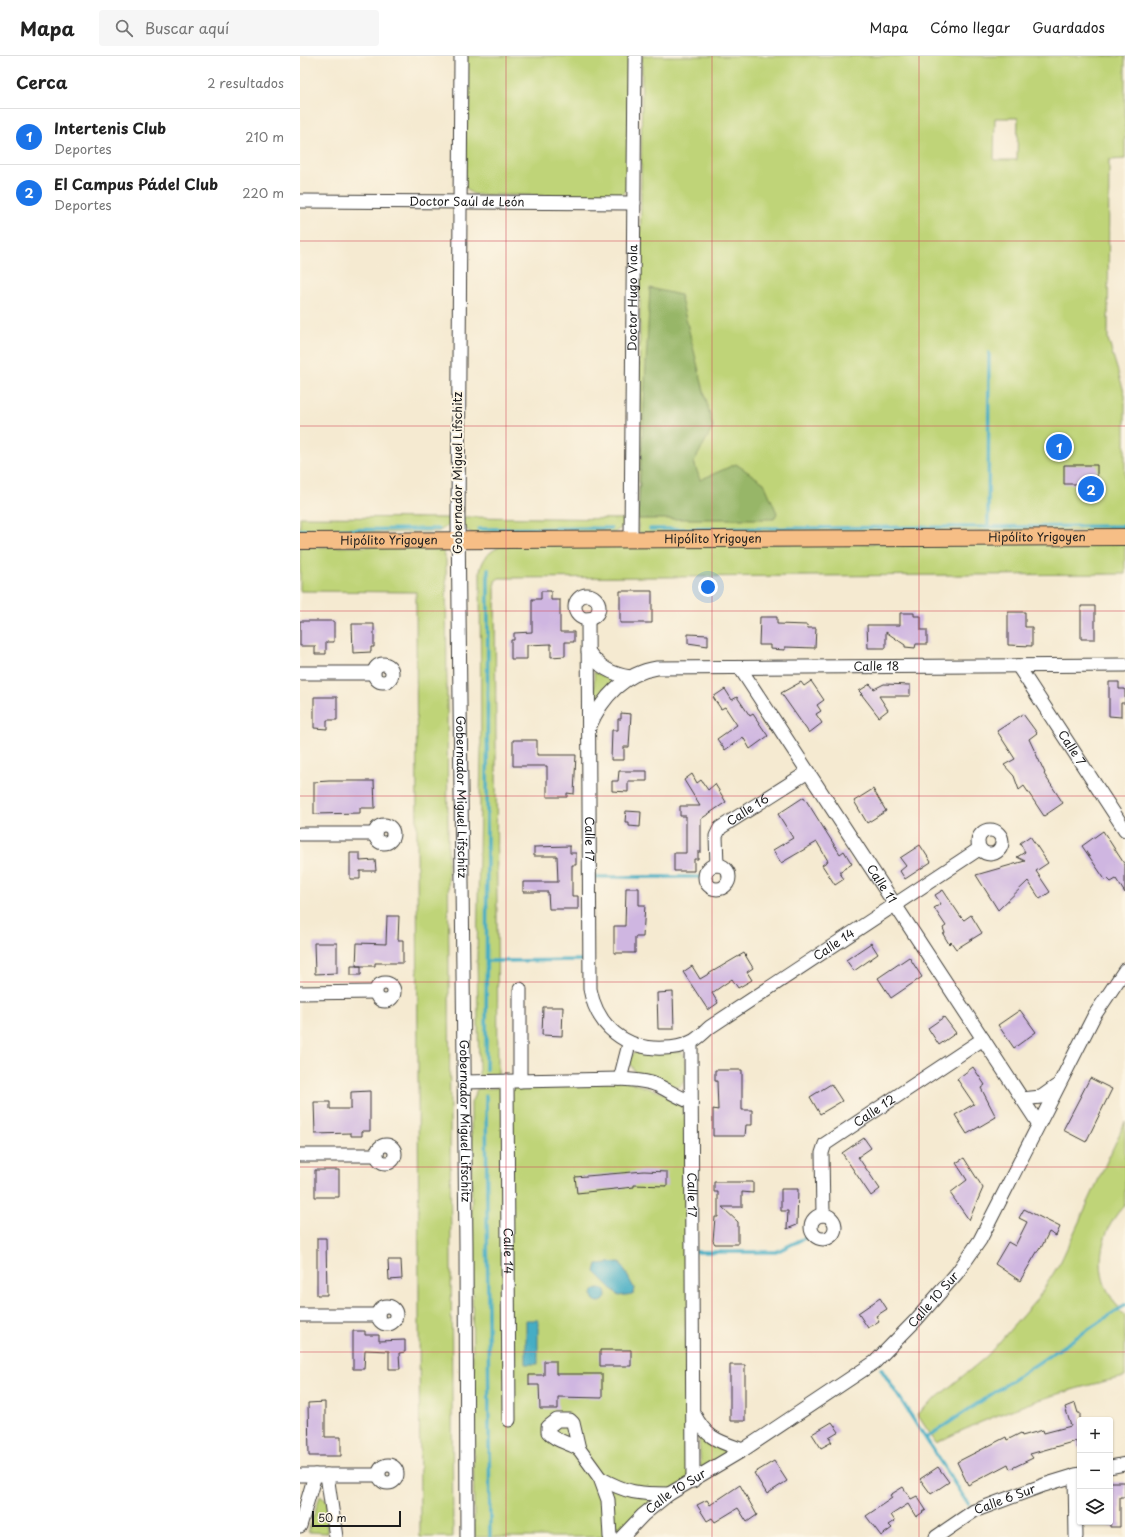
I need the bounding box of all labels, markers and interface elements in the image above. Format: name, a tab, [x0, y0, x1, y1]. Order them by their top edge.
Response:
search box	[99, 10, 379, 46]
text: Mapa	[20, 14, 75, 42]
text: Buscar aquí	[145, 16, 229, 39]
icon: search	[113, 17, 135, 39]
text: Mapa	[870, 17, 908, 38]
text: Cómo llegar	[930, 17, 1010, 38]
text: Guardados	[1032, 17, 1105, 38]
text: Cerca	[16, 69, 67, 95]
text: 2 resultados	[207, 73, 284, 92]
text: Intertenis Club	[54, 116, 166, 139]
text: 1	[26, 127, 32, 146]
text: 210 m	[245, 127, 284, 146]
text: Deportes	[54, 139, 112, 158]
text: El Campus Pádel Club	[54, 172, 218, 195]
text: 2	[24, 183, 34, 202]
text: 220 m	[242, 183, 284, 202]
street label: Doctor Saúl de León	[409, 192, 525, 210]
text: Deportes	[54, 195, 112, 214]
street label: Doctor Hugo Viola	[623, 244, 641, 352]
street label: Gobernador Miguel Lifschitz	[448, 392, 466, 554]
pin: 1	[1046, 432, 1072, 462]
pin: 2	[1078, 474, 1104, 504]
street label: Hipólito Yrigoyen	[988, 527, 1086, 546]
street label: Hipólito Yrigoyen	[664, 529, 762, 547]
street label: Hipólito Yrigoyen	[340, 530, 438, 549]
your location	[698, 577, 718, 597]
street label: Calle 18	[853, 656, 899, 675]
street label: Gobernador Miguel Lifschitz	[452, 716, 472, 879]
street label: Calle 7	[1054, 726, 1091, 769]
street label: Calle 16	[723, 789, 772, 830]
street label: Calle 17	[581, 817, 599, 862]
street label: Calle 11	[863, 860, 902, 906]
street label: Calle 14	[809, 924, 858, 964]
street label: Gobernador Miguel Lifschitz	[456, 1040, 476, 1203]
street label: Calle 12	[849, 1090, 899, 1131]
street label: Calle 17	[684, 1173, 702, 1218]
street label: Calle 14	[500, 1228, 518, 1274]
street label: Calle 10 Sur	[903, 1267, 963, 1331]
map controls	[1077, 1417, 1113, 1525]
button: +	[1077, 1417, 1113, 1453]
button: −	[1077, 1453, 1113, 1489]
street label: Calle 10 Sur	[641, 1464, 710, 1518]
street label: Calle 6 Sur	[971, 1479, 1038, 1518]
button: layers	[1077, 1489, 1113, 1525]
scale bar	[312, 1509, 401, 1528]
text: 50 m	[318, 1509, 347, 1526]

